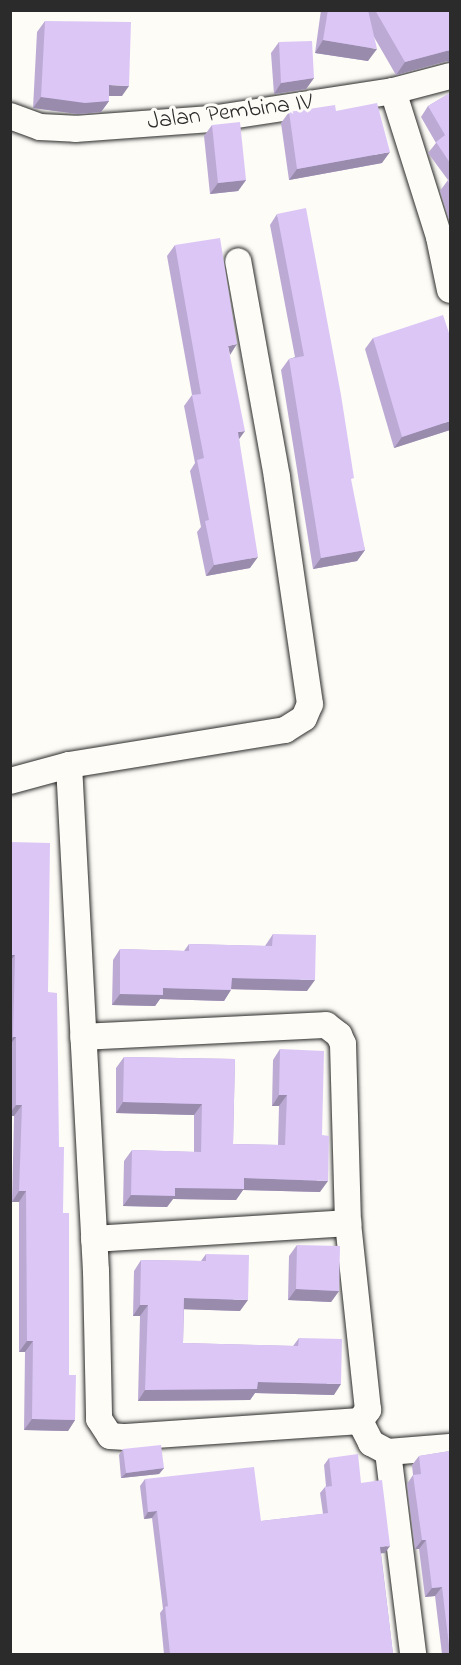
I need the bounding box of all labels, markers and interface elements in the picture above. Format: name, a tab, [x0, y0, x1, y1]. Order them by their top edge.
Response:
street label: Jalan Pembina IV	[146, 89, 314, 137]

